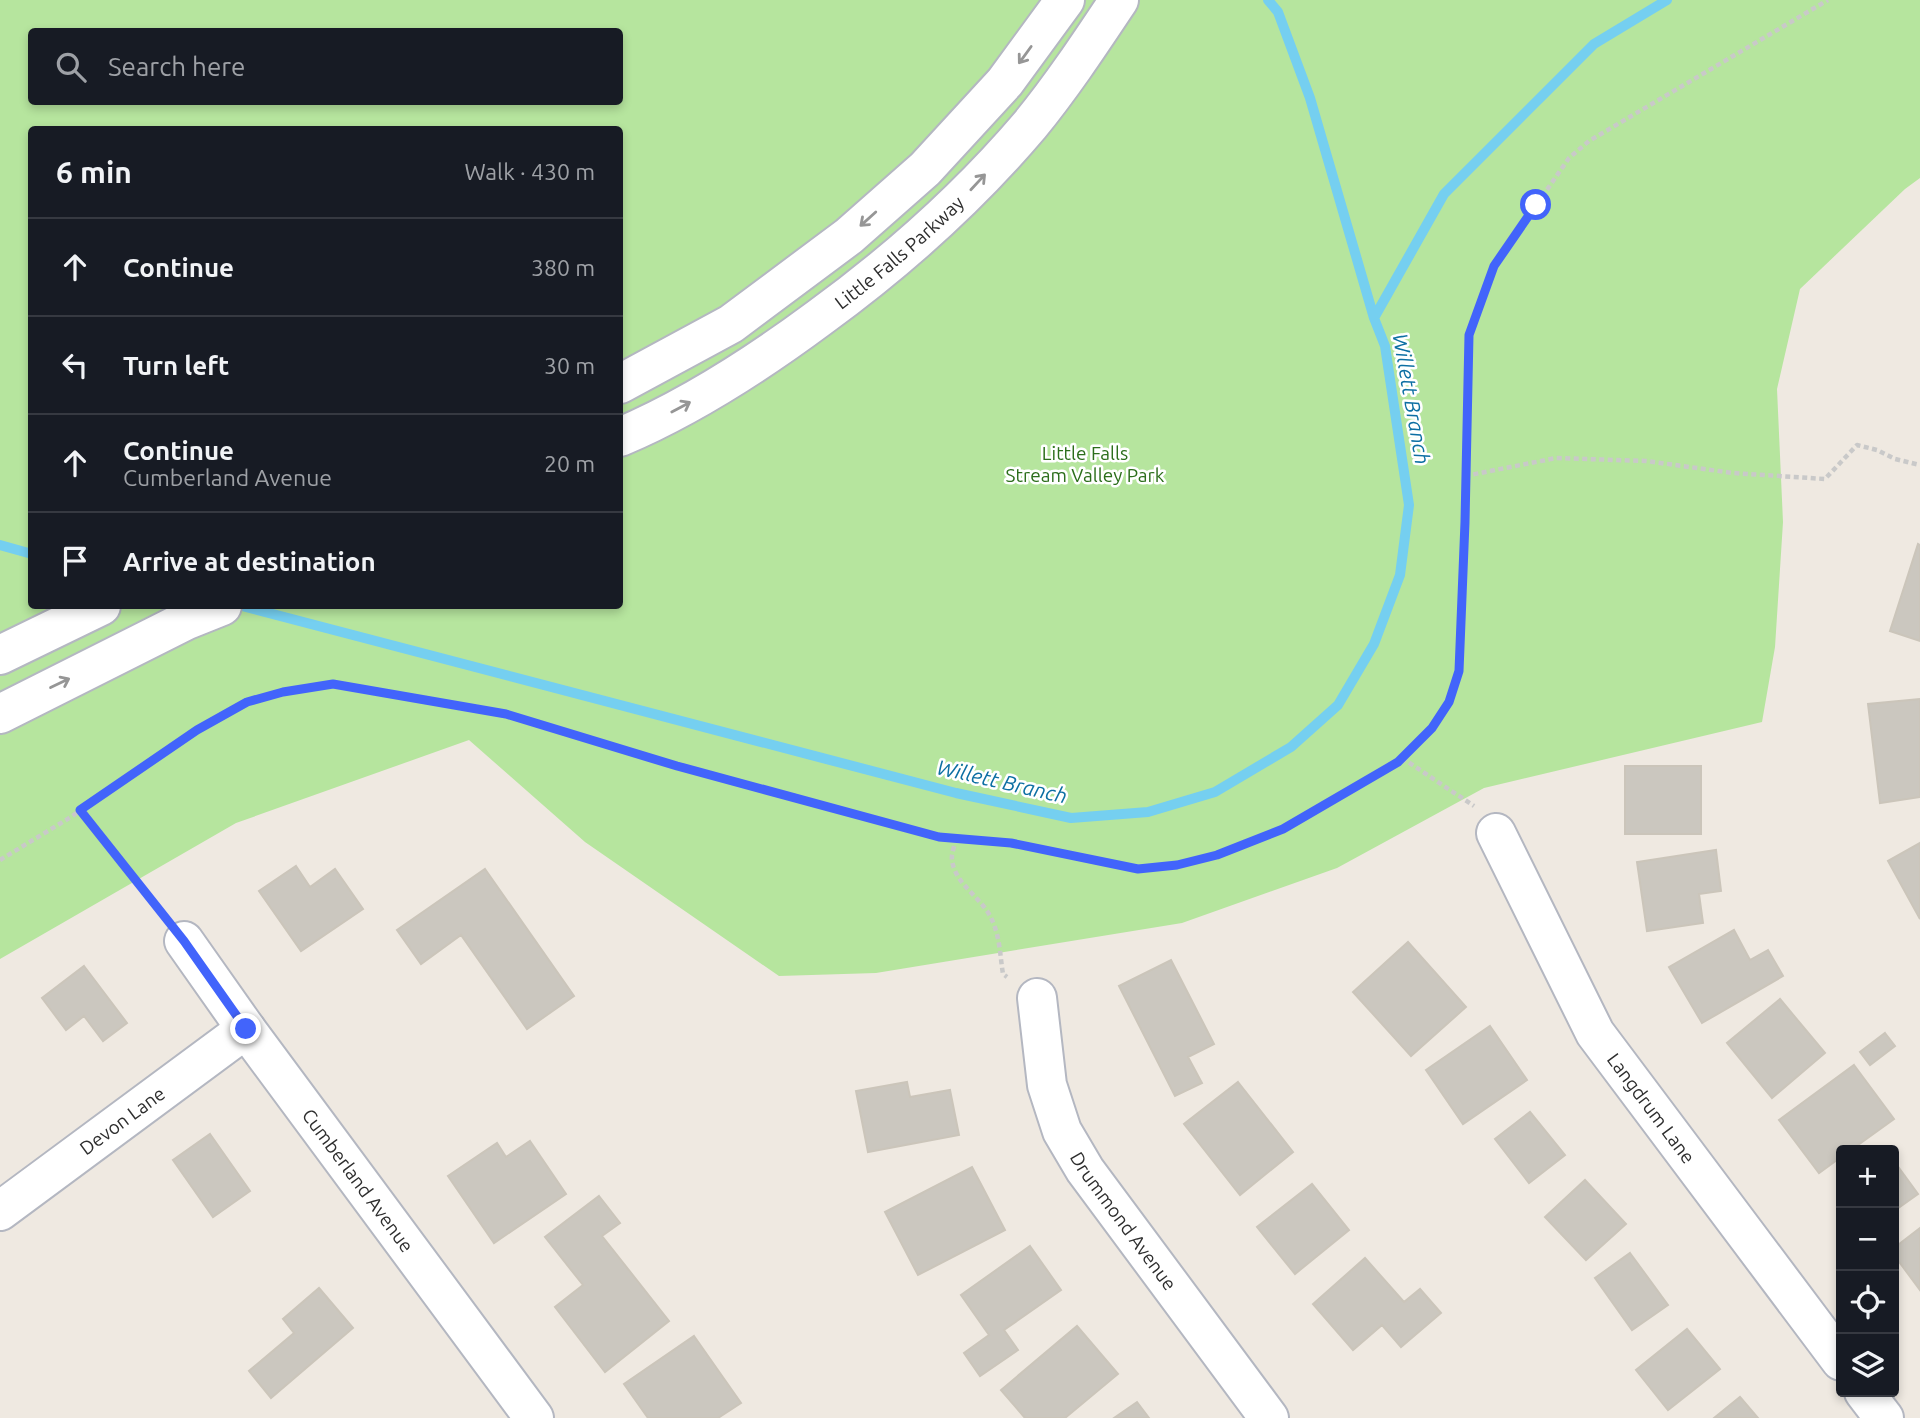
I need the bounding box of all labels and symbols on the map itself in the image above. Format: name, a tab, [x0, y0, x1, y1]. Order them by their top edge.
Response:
one-way arrow	[1018, 45, 1032, 64]
one-way arrow	[969, 174, 986, 191]
route start	[1520, 189, 1551, 220]
street label: Little Falls Parkway	[830, 192, 968, 313]
one-way arrow	[860, 211, 878, 227]
water label: Willett Branch	[1389, 331, 1435, 466]
one-way arrow	[670, 400, 690, 414]
park label: Little Falls Stream Valley Park	[1006, 442, 1165, 486]
one-way arrow	[49, 675, 70, 689]
water label: Willett Branch	[935, 754, 1070, 808]
route end	[230, 1013, 261, 1044]
street label: Langdrum Lane	[1603, 1049, 1700, 1168]
street label: Devon Lane	[75, 1082, 169, 1159]
street label: Cumberland Avenue	[298, 1104, 418, 1256]
street label: Drummond Avenue	[1066, 1148, 1181, 1294]

